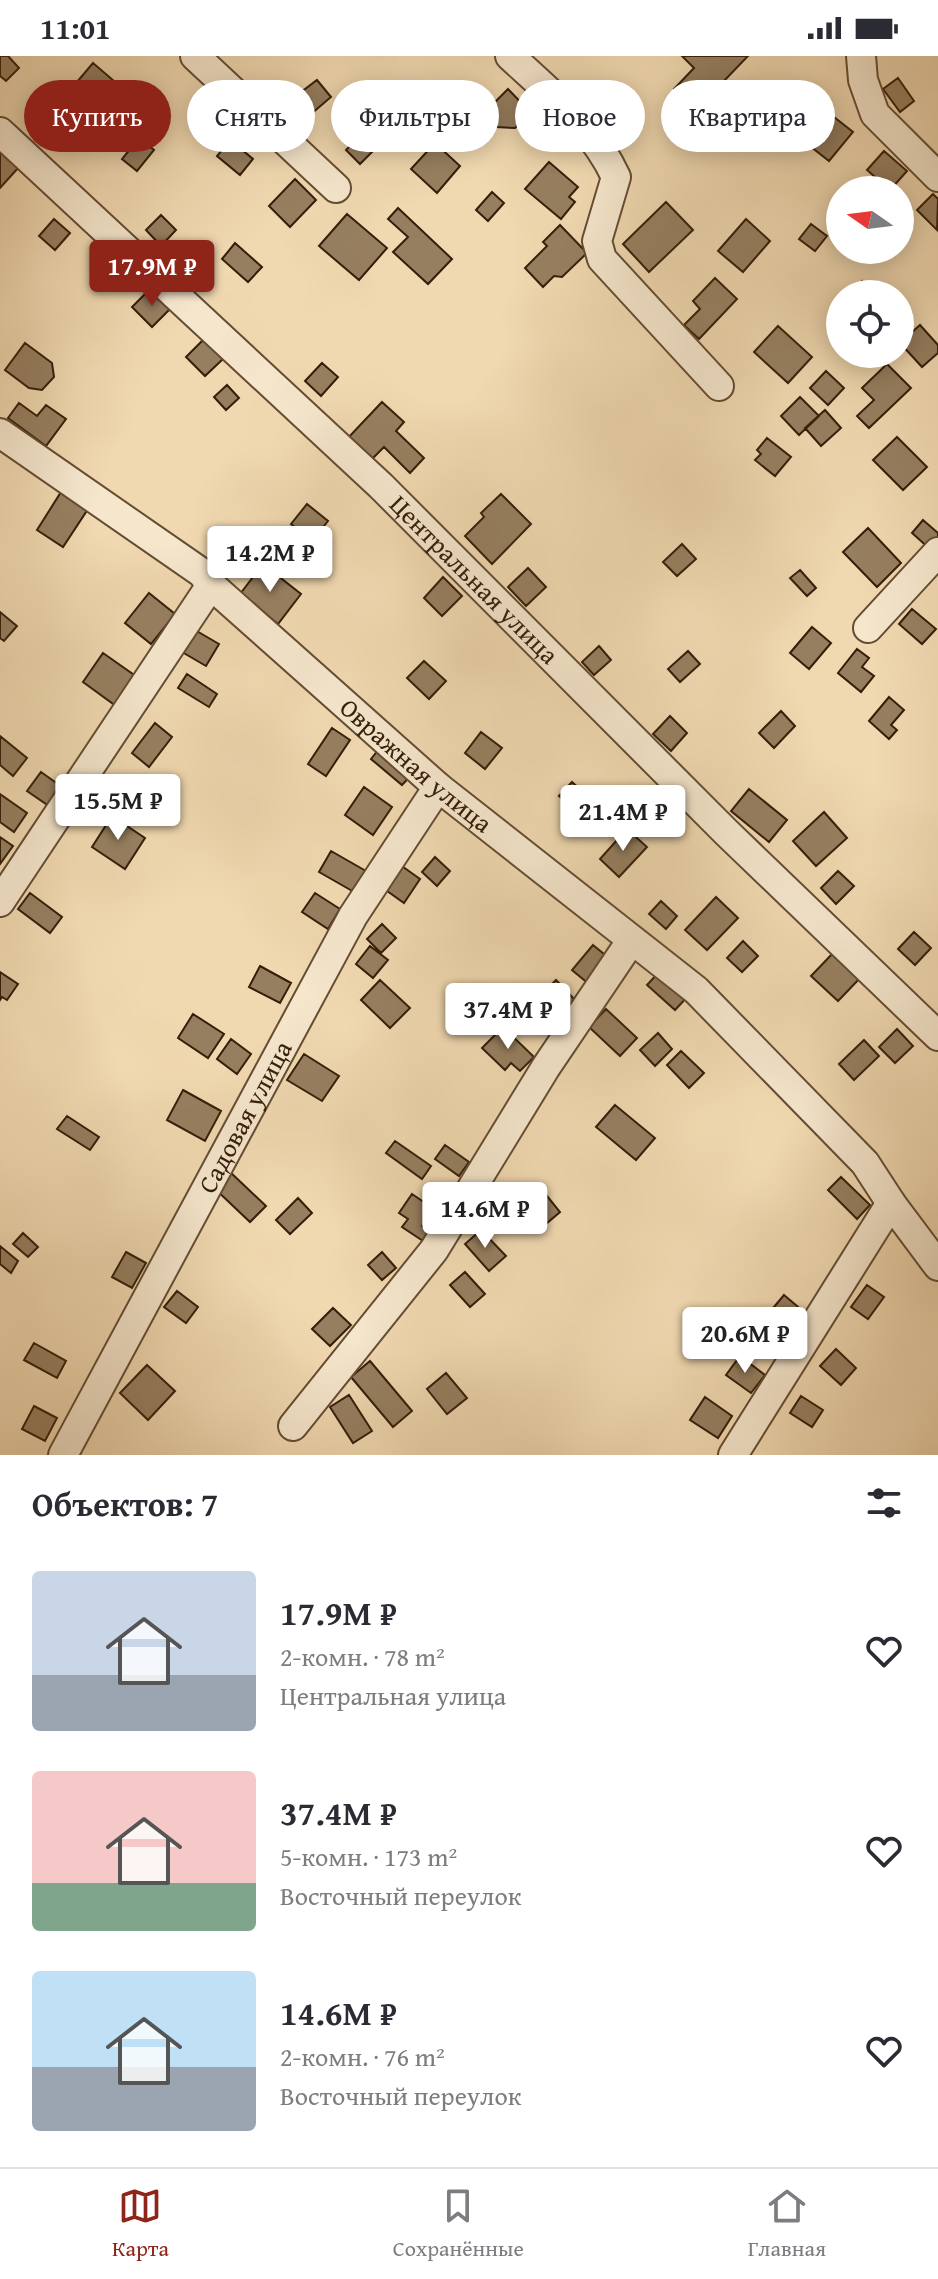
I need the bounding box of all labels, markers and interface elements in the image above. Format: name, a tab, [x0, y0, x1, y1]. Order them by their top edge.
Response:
text: 11:01	[40, 6, 111, 50]
chip: Купить	[24, 80, 171, 152]
chip: Снять	[187, 80, 315, 152]
chip: Фильтры	[331, 80, 499, 152]
chip: Новое	[515, 80, 645, 152]
chip: Квартира	[661, 80, 835, 152]
north arrow	[826, 176, 914, 264]
map controls	[826, 176, 914, 368]
pin: 17.9M ₽	[78, 240, 226, 308]
text: 17.9M ₽	[107, 246, 197, 285]
button: locate	[826, 280, 914, 368]
street label: Центральная улица	[381, 485, 569, 673]
pin: 14.2M ₽	[196, 526, 344, 594]
text: 14.2M ₽	[225, 532, 315, 571]
street label: Овражная улица	[331, 688, 502, 842]
pin: 15.5M ₽	[44, 774, 192, 842]
text: 15.5M ₽	[73, 780, 163, 819]
pin: 21.4M ₽	[549, 785, 697, 853]
text: 21.4M ₽	[578, 791, 668, 830]
pin: 37.4M ₽	[434, 983, 582, 1051]
text: 37.4M ₽	[463, 989, 553, 1028]
street label: Садовая улица	[187, 1033, 302, 1200]
pin: 14.6M ₽	[411, 1182, 559, 1250]
text: 14.6M ₽	[440, 1188, 530, 1227]
pin: 20.6M ₽	[671, 1307, 819, 1375]
text: 20.6M ₽	[700, 1313, 790, 1352]
text: Объектов: 7	[32, 1479, 218, 1528]
icon: filters	[862, 1481, 906, 1525]
text: 17.9M ₽	[280, 1588, 397, 1637]
icon: home	[96, 1603, 192, 1699]
icon: heart	[862, 1629, 906, 1673]
text: 2-комн. · 78 m²	[280, 1637, 445, 1676]
text: Центральная улица	[280, 1676, 506, 1715]
text: 37.4M ₽	[280, 1788, 397, 1837]
icon: home	[96, 1803, 192, 1899]
icon: heart	[862, 1829, 906, 1873]
text: 5-комн. · 173 m²	[280, 1837, 457, 1876]
text: Восточный переулок	[280, 1876, 521, 1915]
text: 14.6M ₽	[280, 1988, 397, 2037]
icon: home	[96, 2003, 192, 2099]
icon: heart	[862, 2029, 906, 2073]
text: 2-комн. · 76 m²	[280, 2037, 445, 2076]
text: Восточный переулок	[280, 2076, 521, 2115]
tab: Карта	[112, 2184, 169, 2264]
tab: Сохранённые	[393, 2184, 524, 2264]
tab: Главная	[748, 2184, 826, 2264]

